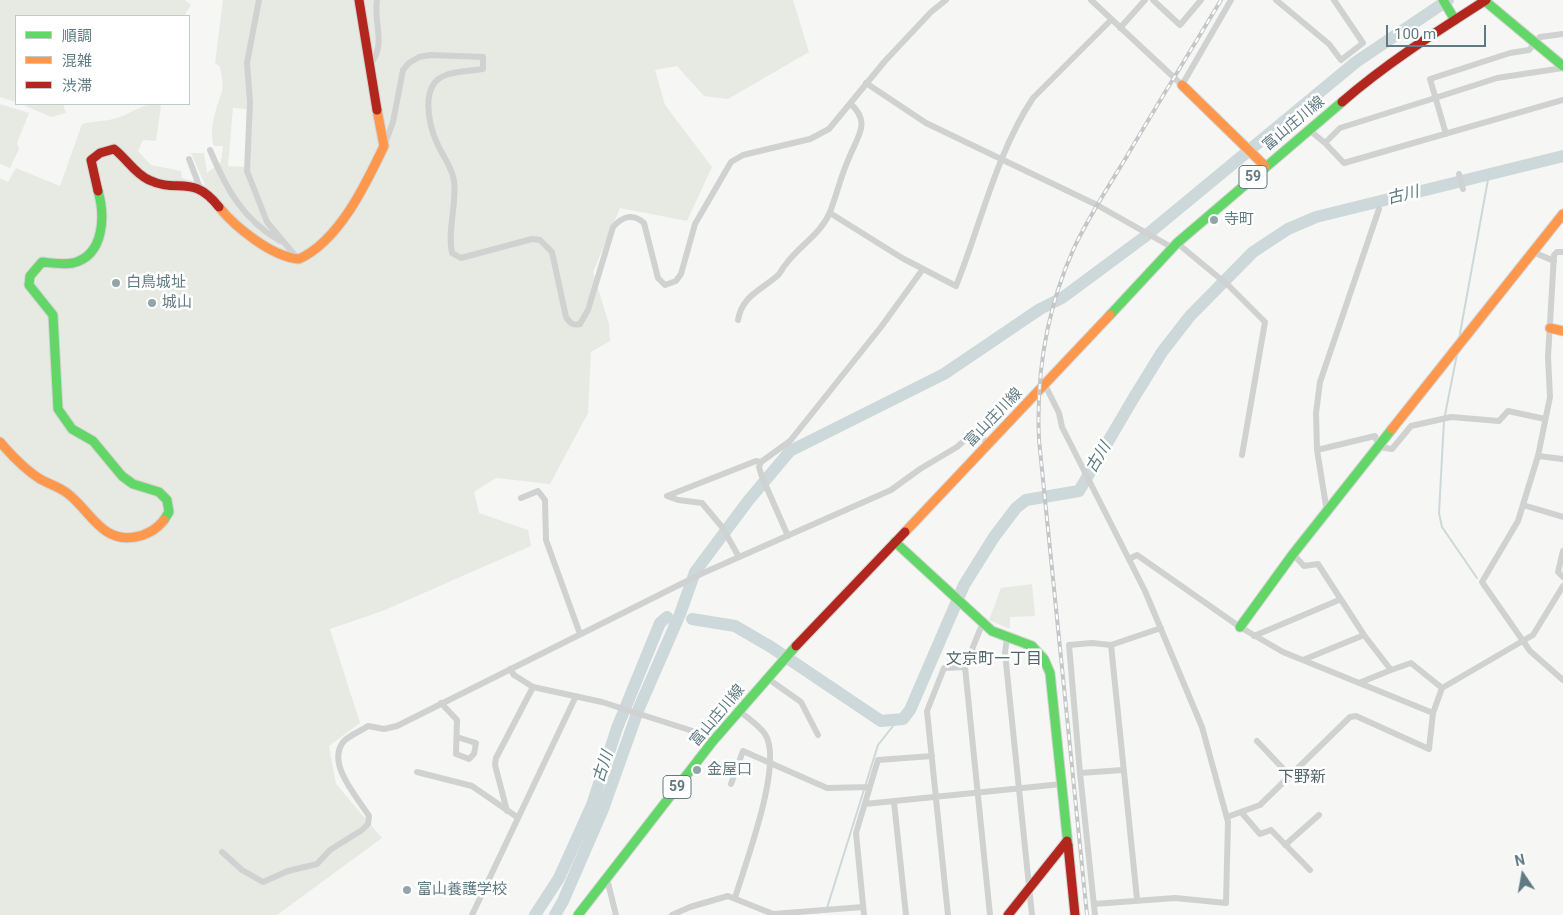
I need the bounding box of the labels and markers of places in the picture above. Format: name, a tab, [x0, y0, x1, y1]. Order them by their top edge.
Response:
place label: 寺町	[1224, 211, 1254, 229]
marker: 寺町	[1208, 214, 1220, 226]
place label: 白鳥城址	[126, 274, 186, 292]
marker: 白鳥城址	[110, 277, 122, 289]
place label: 城山	[162, 294, 192, 312]
marker: 城山	[146, 297, 158, 309]
place label: 金屋口	[707, 761, 752, 779]
marker: 金屋口	[691, 764, 703, 776]
place label: 富山養護学校	[417, 881, 507, 899]
marker: 富山養護学校	[401, 884, 413, 896]

